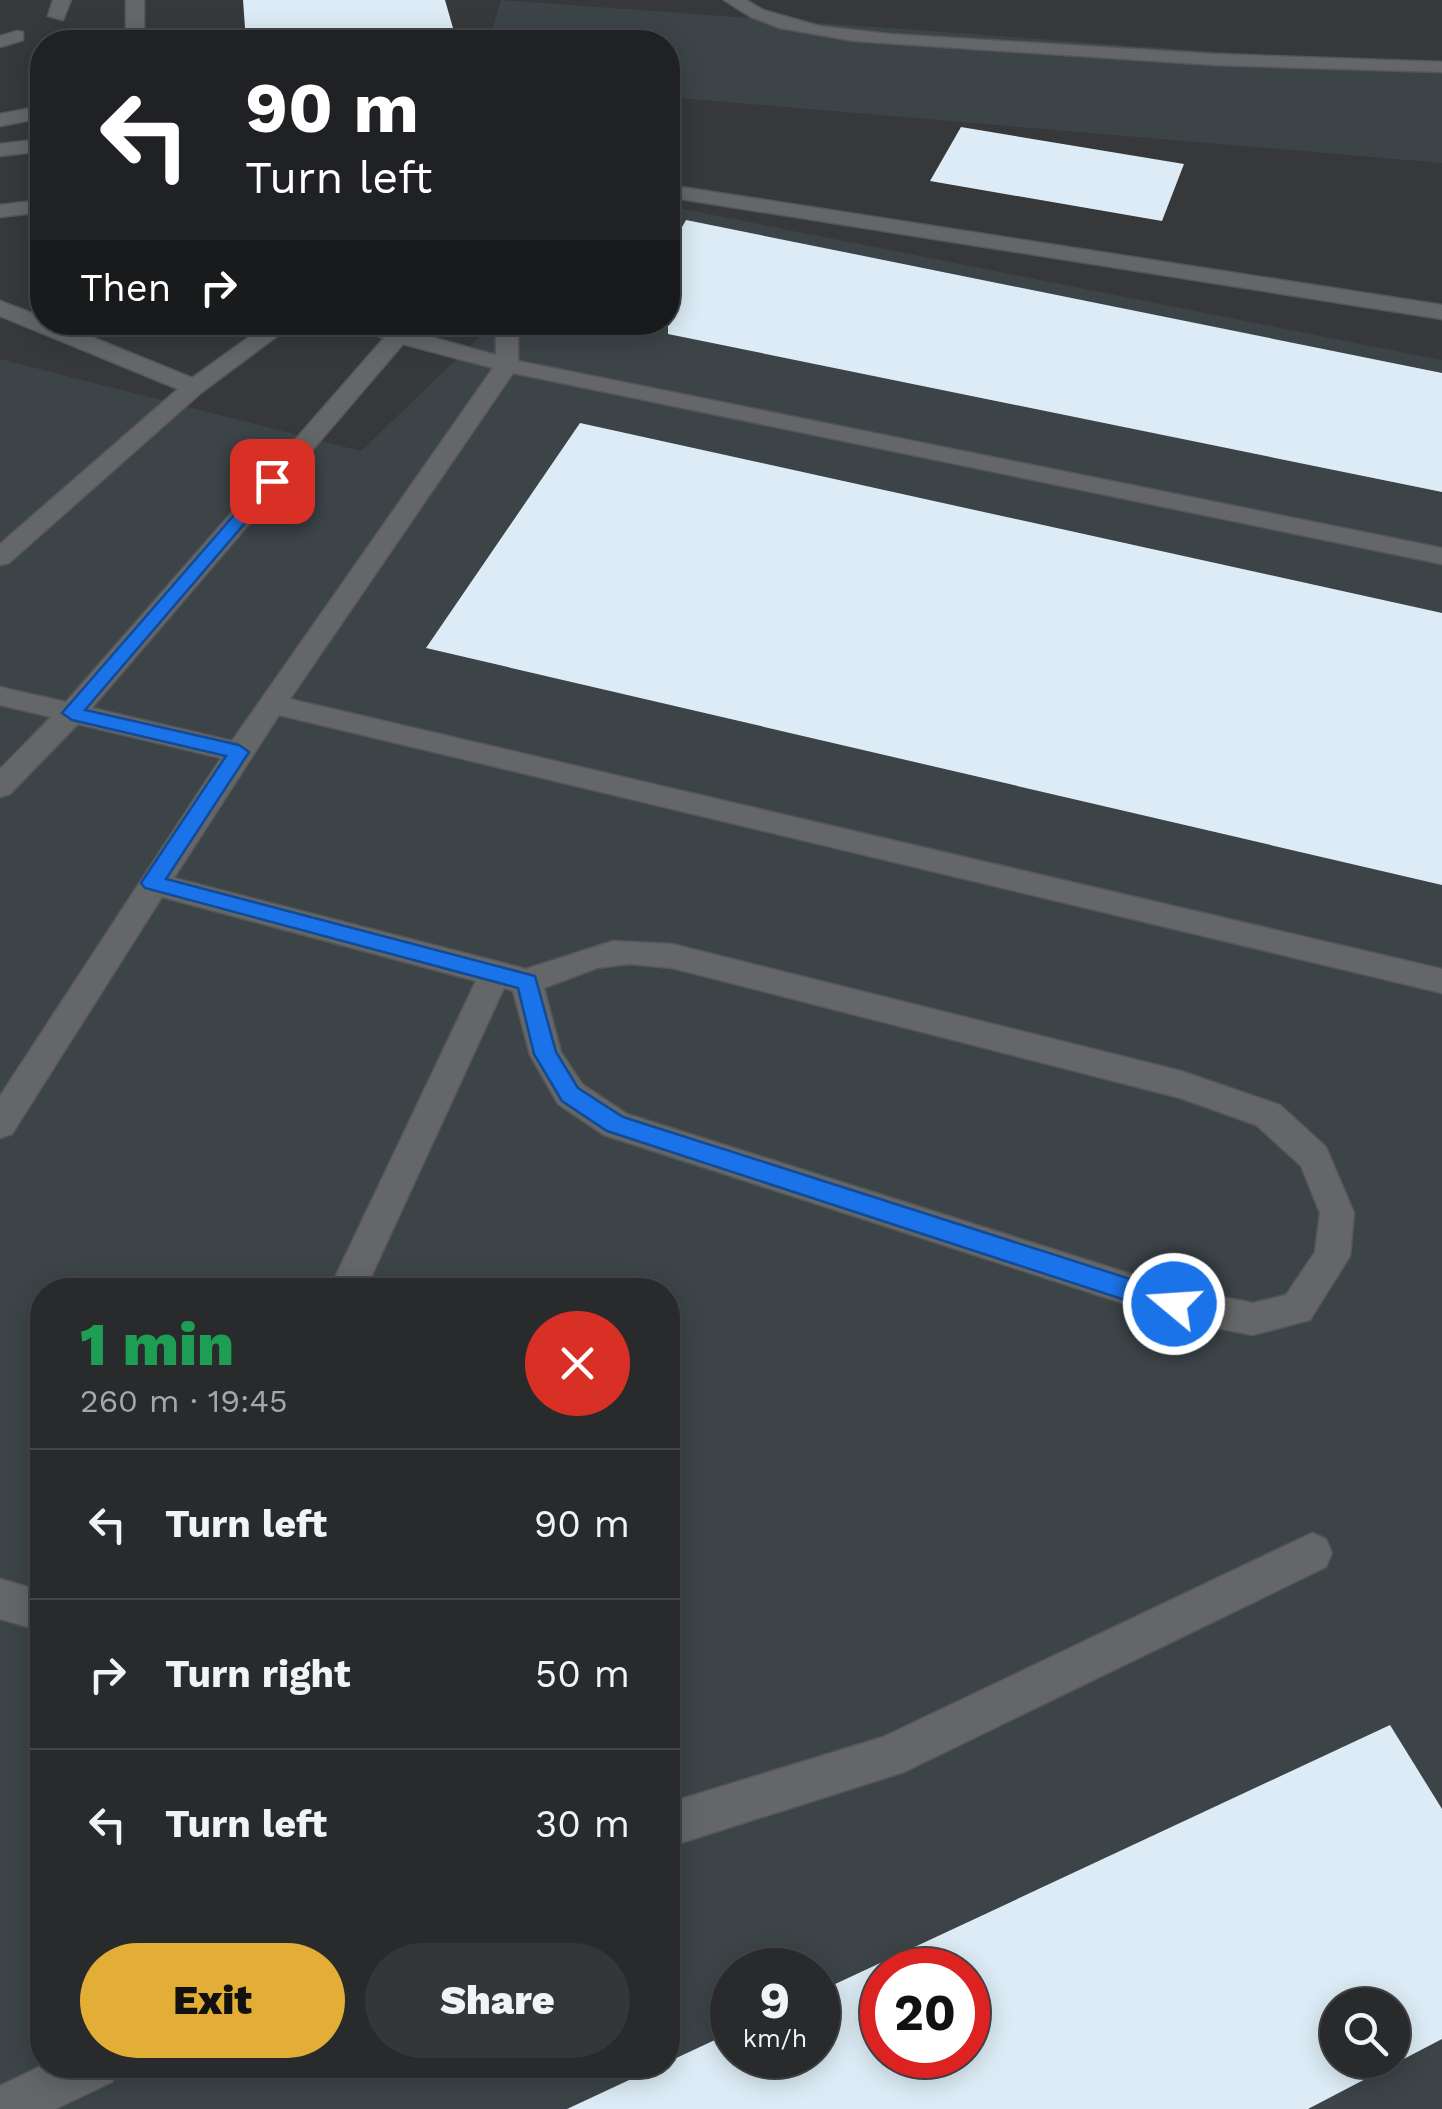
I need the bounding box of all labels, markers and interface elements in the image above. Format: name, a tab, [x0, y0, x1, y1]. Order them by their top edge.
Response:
text: 90 m	[245, 67, 419, 149]
icon: left	[80, 70, 210, 200]
text: Turn left	[245, 151, 432, 204]
icon: right	[191, 260, 246, 315]
text: Then	[80, 266, 171, 310]
pin	[230, 439, 315, 524]
icon: arrive	[245, 454, 300, 509]
position arrow	[1122, 1252, 1226, 1356]
text: 1 min	[80, 1309, 234, 1380]
button: close	[525, 1311, 630, 1416]
text: 260 m · 19:45	[80, 1382, 288, 1420]
icon: left	[80, 1497, 135, 1552]
text: Turn left	[165, 1502, 327, 1546]
text: 90 m	[534, 1502, 630, 1546]
icon: right	[80, 1647, 135, 1702]
text: Turn right	[165, 1652, 351, 1696]
text: 50 m	[535, 1652, 630, 1696]
icon: left	[80, 1797, 135, 1852]
text: Turn left	[165, 1802, 327, 1846]
text: 30 m	[535, 1802, 630, 1846]
button: Exit	[80, 1943, 345, 2058]
button: Share	[365, 1943, 630, 2058]
speed limit sign: 20	[860, 1948, 990, 2078]
text: 9	[760, 1971, 790, 2030]
map controls	[1320, 1988, 1410, 2078]
button: search	[1320, 1988, 1410, 2078]
text: km/h	[743, 2024, 807, 2053]

